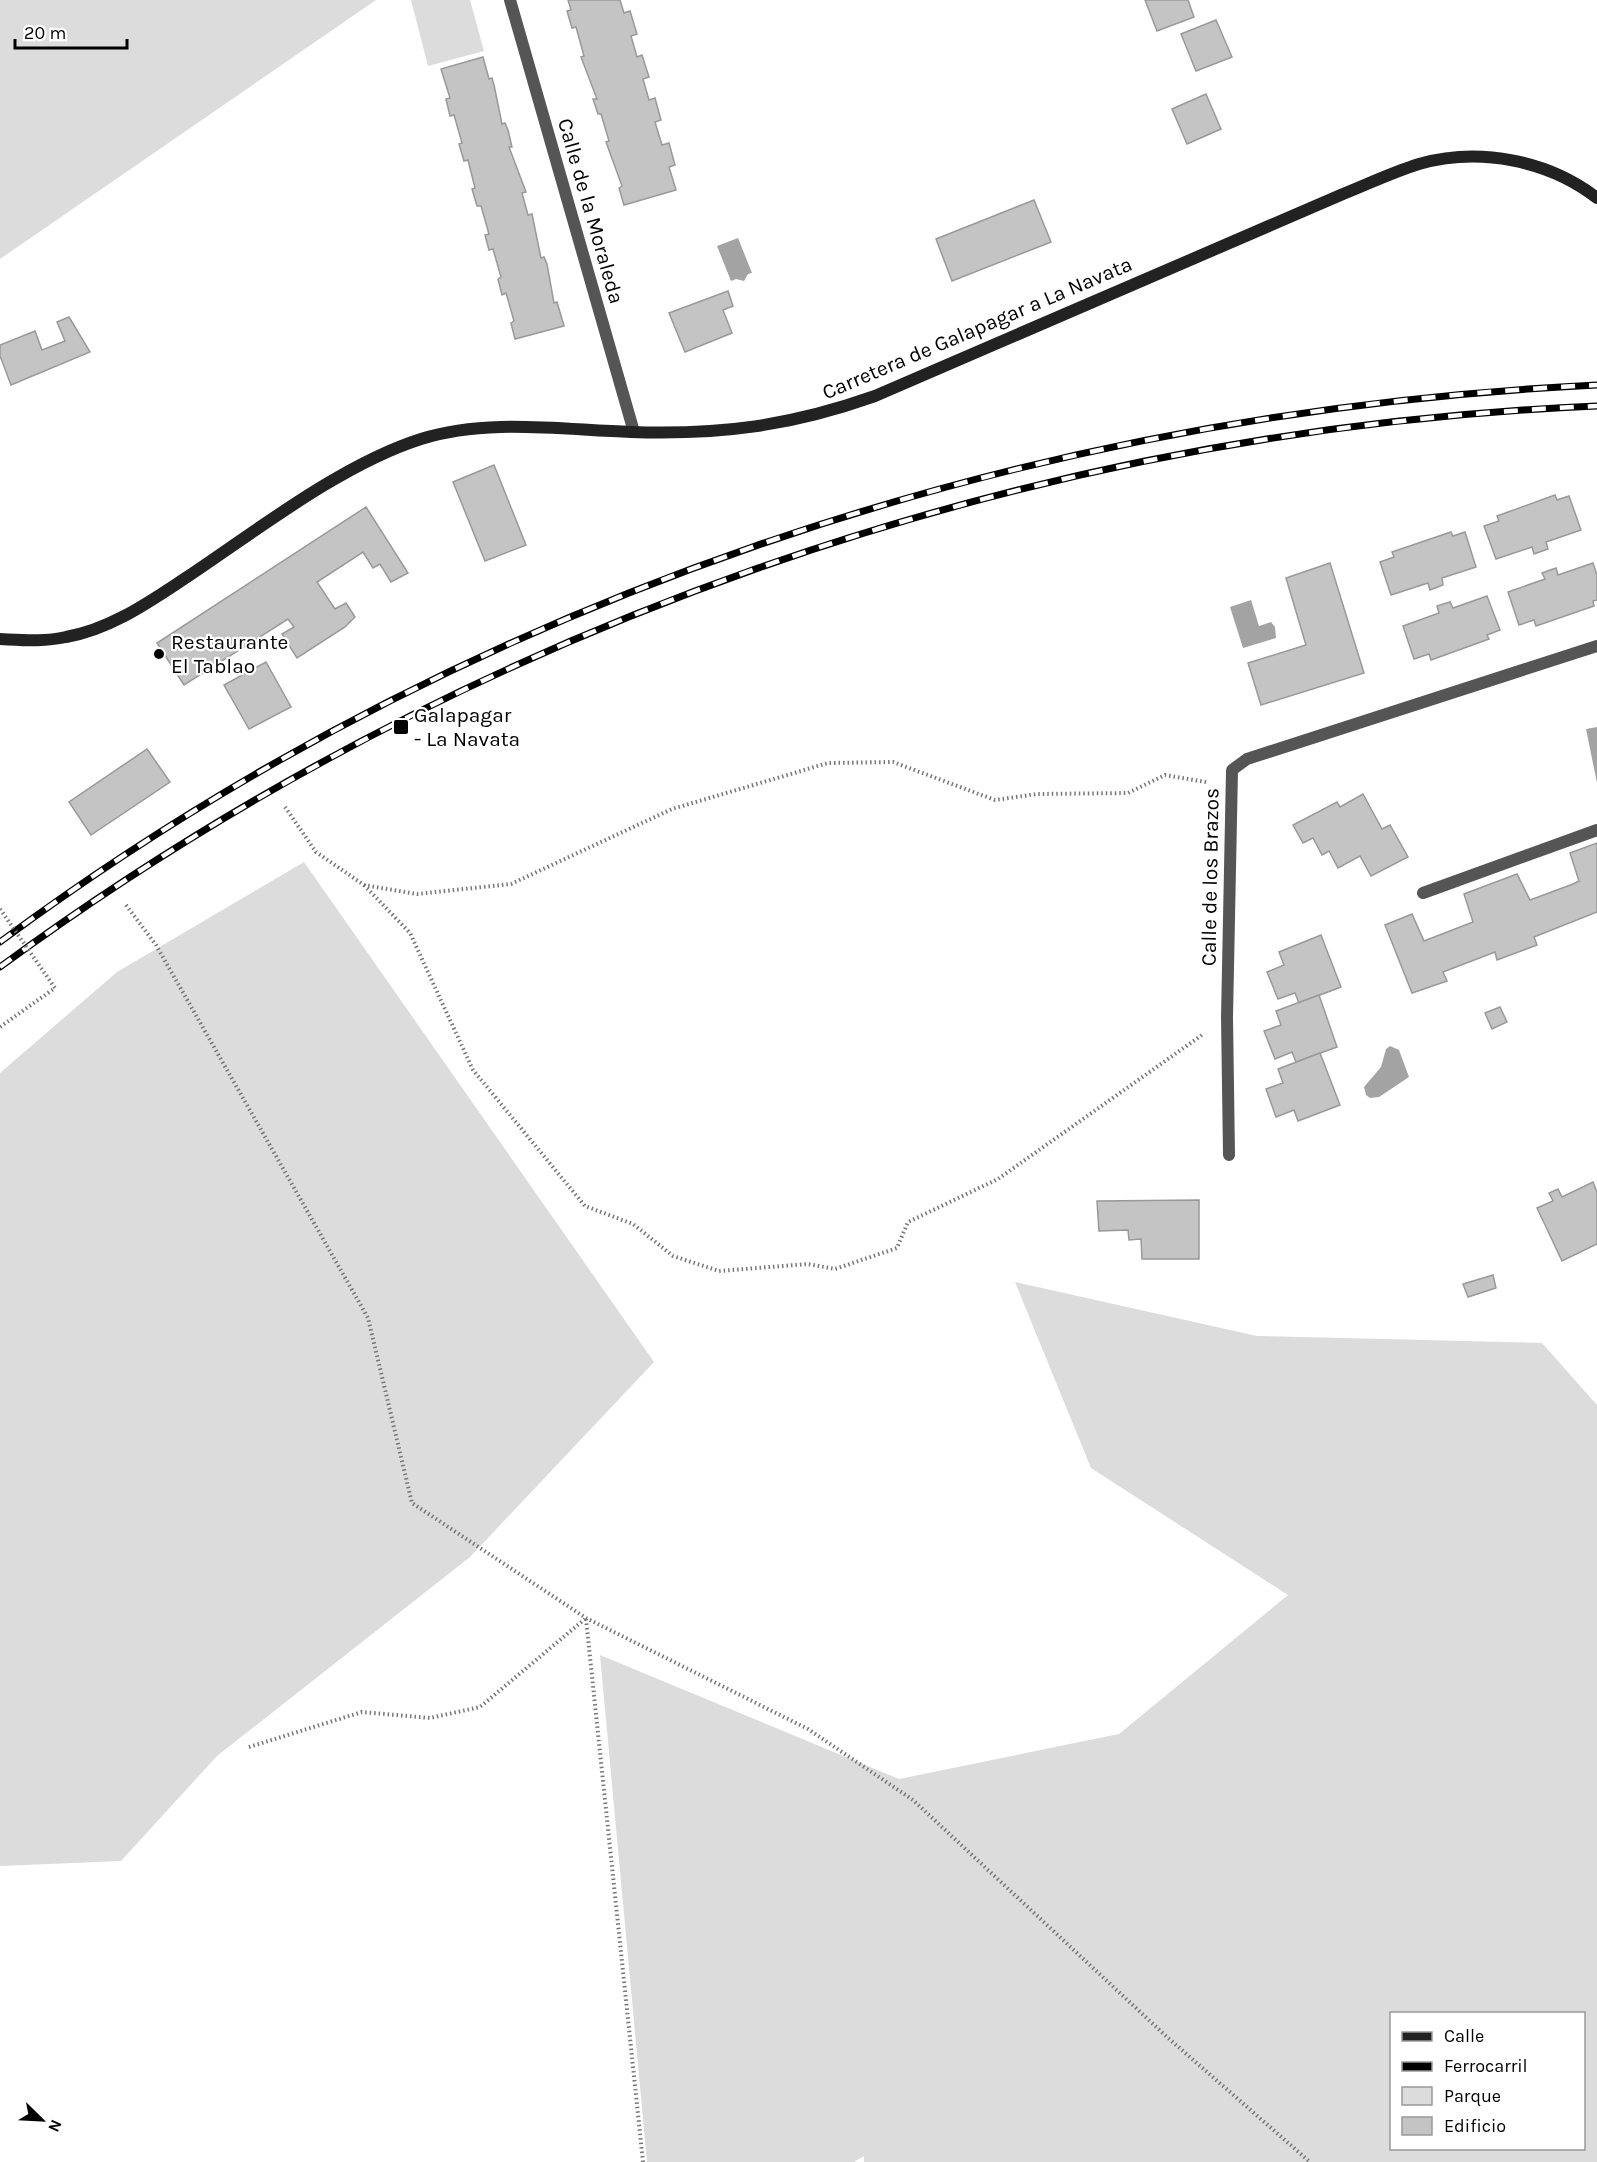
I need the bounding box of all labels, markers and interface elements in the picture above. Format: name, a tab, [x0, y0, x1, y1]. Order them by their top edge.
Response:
scale bar	[15, 12, 128, 50]
text: 20 m	[24, 22, 66, 44]
street label: Calle de la Moraleda	[553, 116, 629, 306]
street label: Carretera de Galapagar a La Navata	[818, 252, 1136, 404]
place label: Restaurante El Tablao	[171, 630, 288, 678]
marker: Restaurante El Tablao	[152, 647, 166, 661]
place label: Galapagar - La Navata	[414, 703, 520, 751]
marker: Galapagar - La Navata	[392, 718, 410, 736]
street label: Calle de los Brazos	[1196, 788, 1224, 966]
legend	[1390, 2012, 1585, 2150]
text: Calle	[1444, 2025, 1484, 2047]
text: Ferrocarril	[1444, 2055, 1528, 2077]
text: Parque	[1444, 2085, 1501, 2107]
north arrow	[12, 2090, 72, 2150]
text: Edificio	[1444, 2115, 1506, 2137]
text: N	[44, 2117, 66, 2135]

